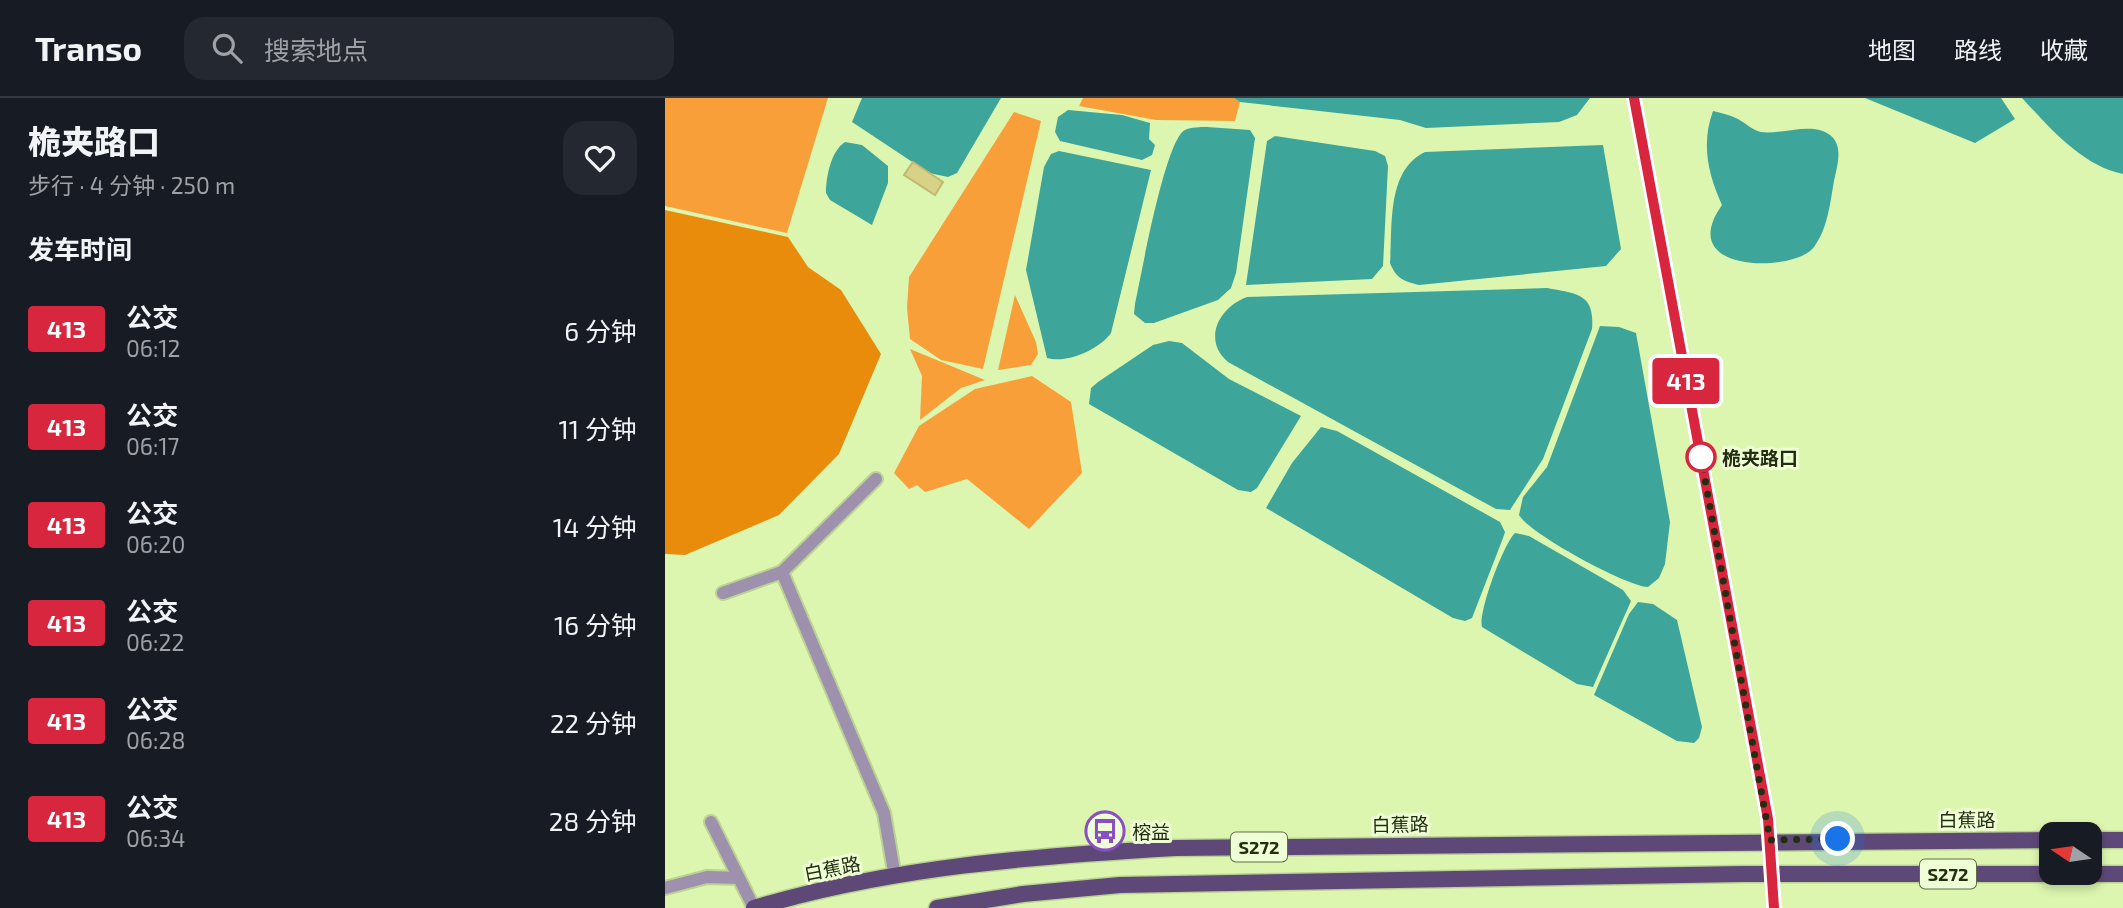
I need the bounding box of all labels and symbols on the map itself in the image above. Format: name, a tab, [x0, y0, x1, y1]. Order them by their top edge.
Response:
line badge: 413	[1646, 358, 1726, 404]
marker: 桅夹路口	[1686, 442, 1716, 472]
place label: 桅夹路口	[1722, 446, 1798, 469]
street label: 白蕉路	[1938, 808, 1996, 831]
bus stop icon: 榕益	[1084, 810, 1126, 852]
street label: 白蕉路	[1371, 812, 1429, 836]
place label: 榕益	[1132, 820, 1170, 843]
your location	[1820, 821, 1855, 856]
north arrow	[2039, 822, 2102, 886]
road number: S272	[1231, 832, 1287, 862]
street label: 白蕉路	[802, 851, 862, 885]
road number: S272	[1920, 860, 1976, 888]

